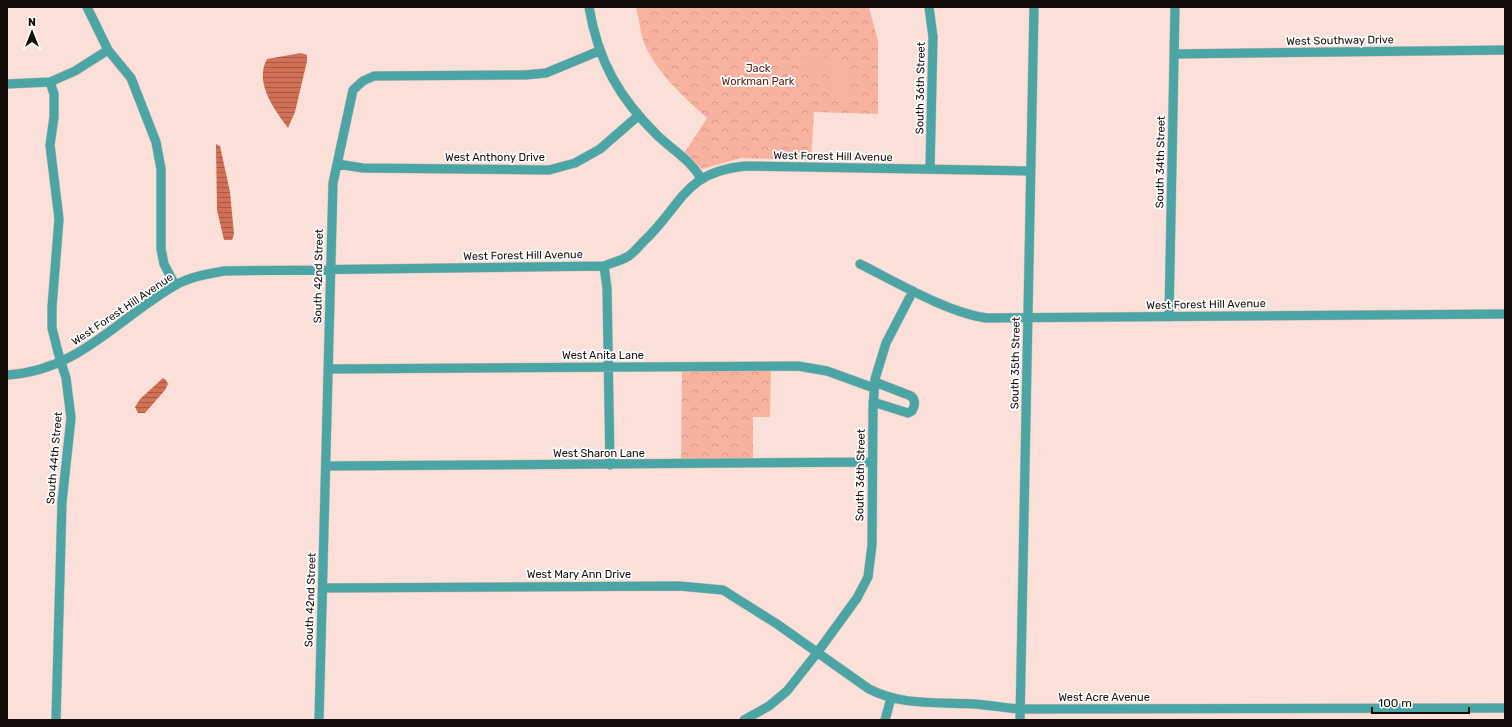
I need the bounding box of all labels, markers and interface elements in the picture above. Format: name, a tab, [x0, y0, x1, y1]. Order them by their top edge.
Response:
north arrow	[12, 12, 52, 52]
text: N	[28, 16, 36, 29]
street label: West Southway Drive	[1286, 33, 1394, 48]
street label: South 36th Street	[913, 41, 928, 134]
park label: Jack Workman Park	[722, 62, 795, 88]
street label: South 34th Street	[1153, 115, 1168, 208]
street label: West Forest Hill Avenue	[773, 149, 893, 164]
street label: West Anthony Drive	[445, 151, 545, 164]
street label: South 42nd Street	[311, 228, 326, 323]
street label: West Forest Hill Avenue	[463, 248, 583, 263]
street label: West Forest Hill Avenue	[69, 271, 175, 348]
street label: West Forest Hill Avenue	[1146, 297, 1266, 312]
street label: South 35th Street	[1008, 316, 1023, 409]
street label: West Anita Lane	[562, 349, 644, 362]
street label: South 44th Street	[44, 411, 65, 505]
street label: South 36th Street	[853, 428, 868, 521]
street label: West Sharon Lane	[553, 447, 645, 460]
street label: South 42nd Street	[302, 552, 319, 647]
street label: West Mary Ann Drive	[527, 568, 631, 581]
scale bar	[1372, 689, 1469, 715]
street label: West Acre Avenue	[1058, 691, 1150, 704]
text: 100 m	[1378, 696, 1412, 710]

